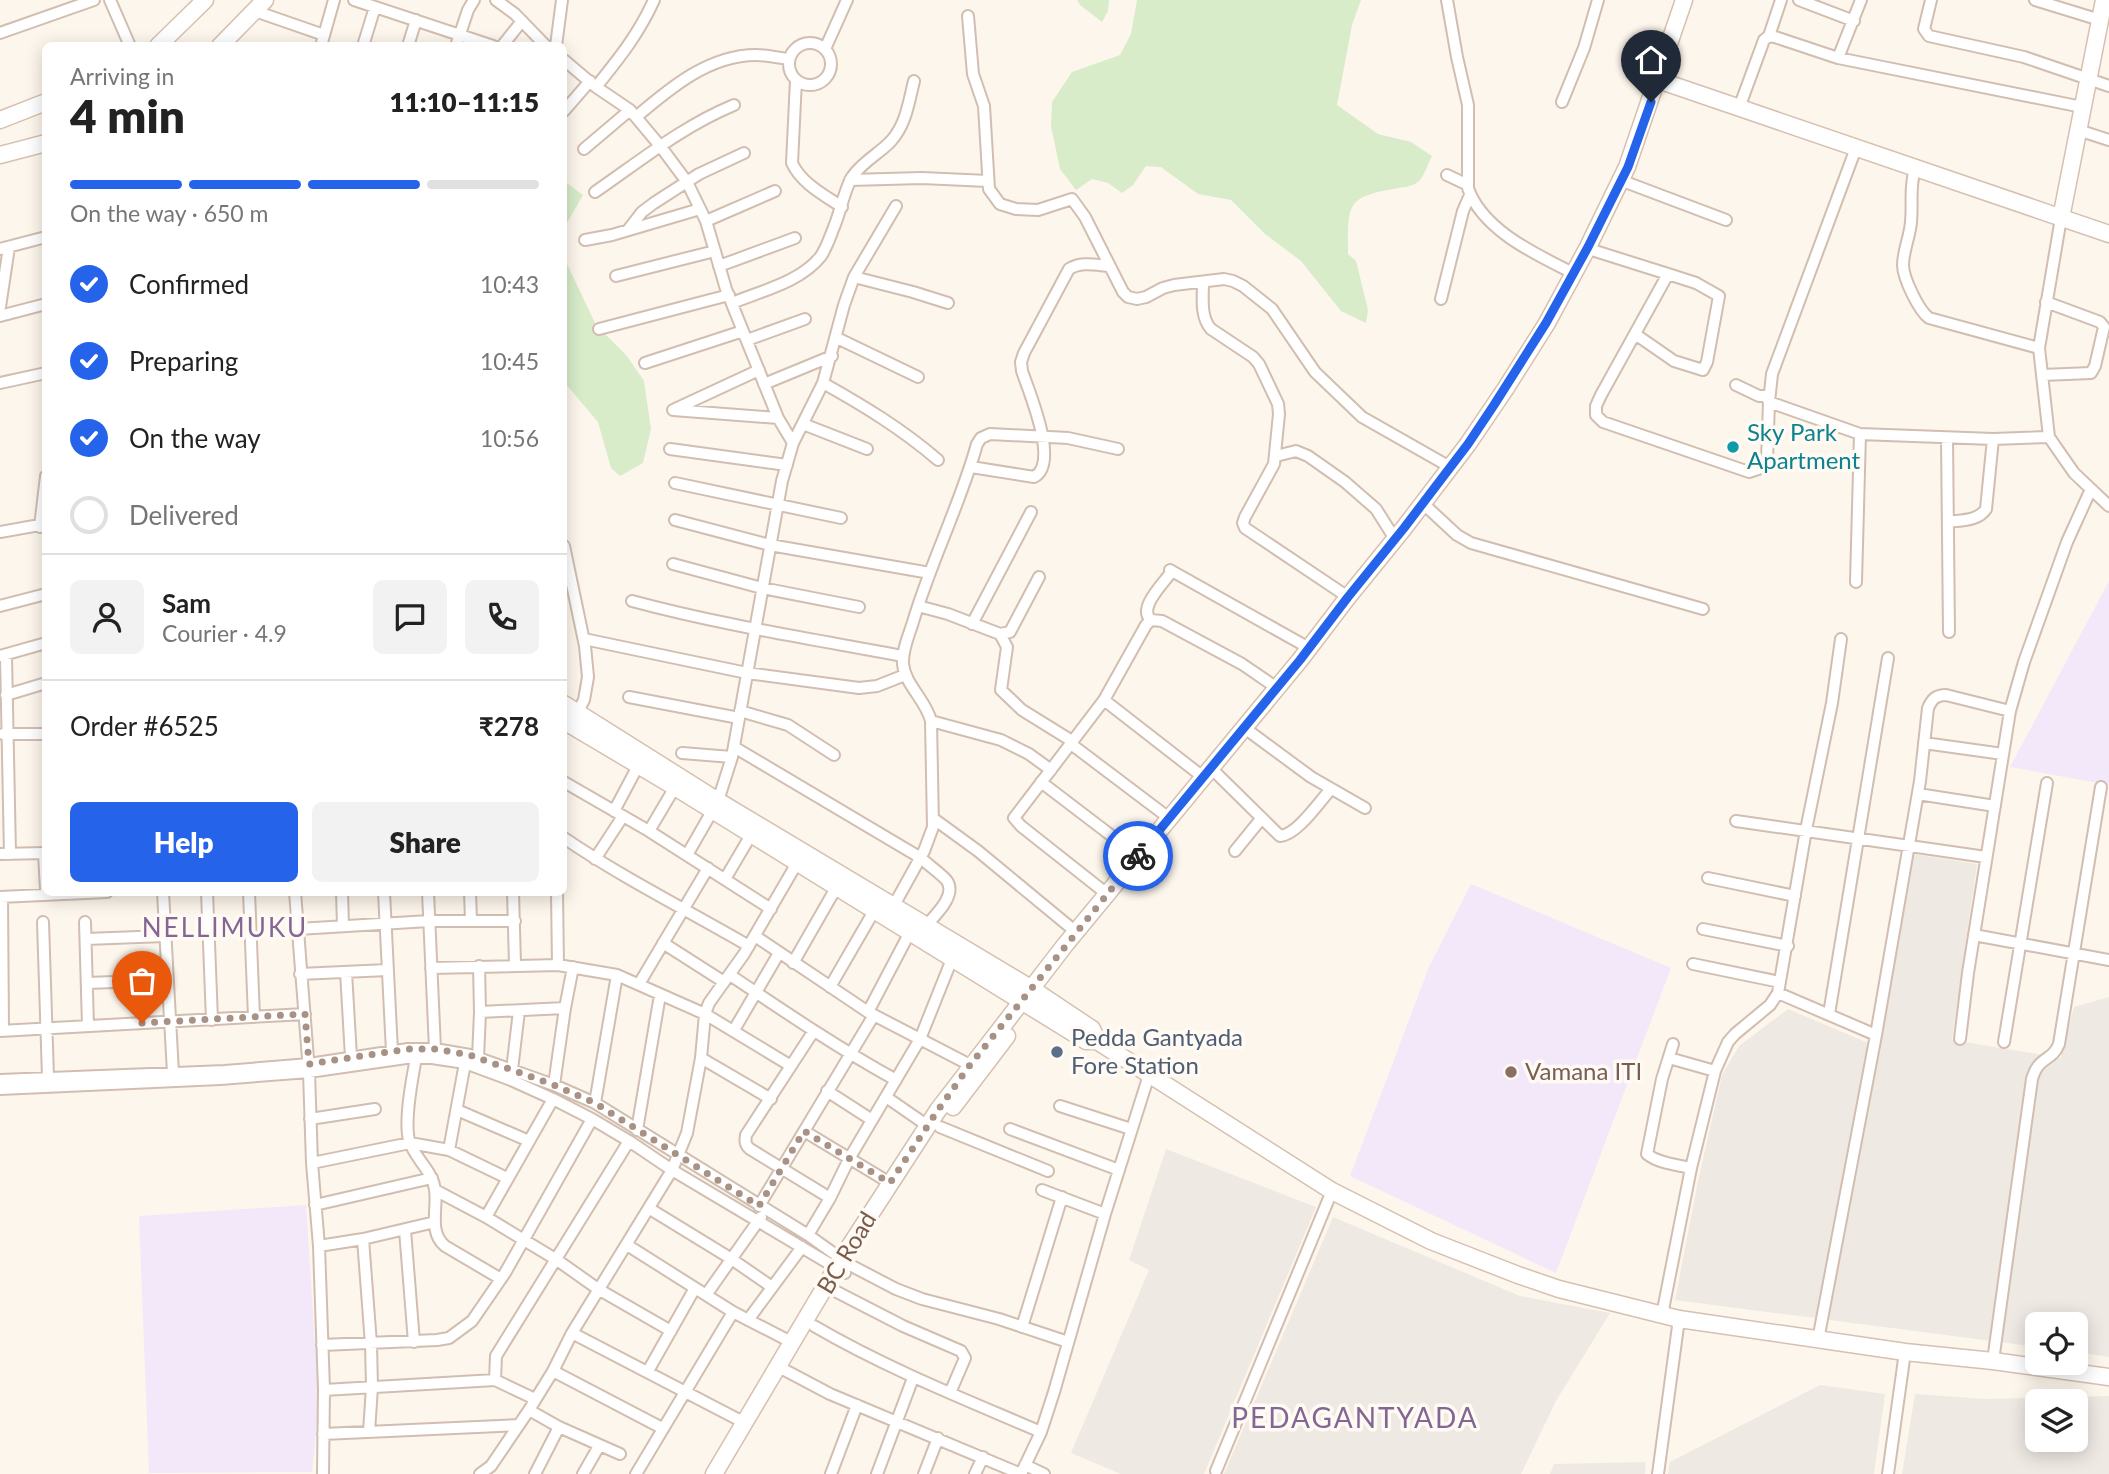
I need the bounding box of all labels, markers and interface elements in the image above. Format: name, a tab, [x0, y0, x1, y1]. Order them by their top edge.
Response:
pin	[1621, 30, 1681, 102]
icon: home	[1632, 41, 1670, 79]
text: Arriving in	[70, 62, 174, 90]
text: 11:10–11:15	[389, 86, 539, 118]
text: 4 min	[70, 88, 185, 143]
text: On the way · 650 m	[70, 199, 269, 227]
icon: check	[70, 265, 108, 303]
text: Confirmed	[129, 268, 249, 300]
text: 10:43	[480, 270, 539, 298]
icon: check	[70, 342, 108, 380]
text: Preparing	[129, 345, 238, 377]
text: 10:45	[480, 347, 539, 375]
place label: Sky Park Apartment	[1747, 417, 1861, 474]
icon: check	[70, 419, 108, 457]
text: On the way	[129, 422, 261, 454]
text: 10:56	[480, 424, 539, 452]
marker: Sky Park Apartment	[1725, 439, 1741, 455]
text: Delivered	[129, 499, 239, 531]
button: person	[70, 580, 144, 654]
button: chat	[373, 580, 447, 654]
button: phone	[465, 580, 539, 654]
text: Sam	[162, 587, 211, 619]
text: Courier · 4.9	[162, 619, 287, 647]
text: Order #6525	[70, 710, 219, 742]
text: ₹278	[479, 710, 539, 742]
button: Help	[70, 802, 298, 882]
button: Share	[312, 802, 539, 882]
courier	[1103, 821, 1173, 891]
icon: bike	[1119, 837, 1157, 875]
district label: NELLIMUKU	[142, 911, 308, 943]
pin	[112, 951, 172, 1023]
icon: bag	[123, 962, 161, 1000]
place label: Pedda Gantyada Fore Station	[1071, 1022, 1243, 1079]
marker: Pedda Gantyada Fore Station	[1049, 1044, 1065, 1060]
place label: Vamana ITI	[1525, 1056, 1642, 1085]
marker: Vamana ITI	[1503, 1064, 1519, 1080]
street label: BC Road	[810, 1206, 882, 1299]
map controls	[2025, 1312, 2088, 1452]
button: locate	[2025, 1312, 2088, 1375]
button: layers	[2025, 1389, 2088, 1452]
district label: PEDAGANTYADA	[1231, 1400, 1479, 1434]

